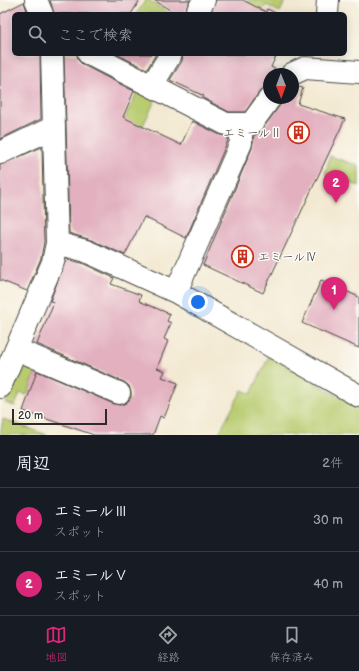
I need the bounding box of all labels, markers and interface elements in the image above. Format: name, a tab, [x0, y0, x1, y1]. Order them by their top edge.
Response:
search box	[12, 12, 347, 56]
icon: search	[26, 23, 48, 45]
text: ここで検索	[58, 26, 133, 45]
north arrow	[263, 68, 299, 104]
building icon: エミールⅡ	[285, 120, 311, 146]
place label: エミールⅡ	[223, 126, 282, 141]
pin: 2	[323, 170, 349, 203]
building icon: エミールⅣ	[230, 244, 256, 270]
place label: エミールⅣ	[258, 250, 317, 265]
pin: 1	[321, 277, 347, 310]
your location	[188, 292, 208, 312]
scale bar	[12, 407, 107, 426]
text: 20 m	[18, 409, 43, 422]
text: 周辺	[16, 454, 50, 474]
text: 2件	[322, 455, 343, 471]
text: エミールⅢ	[54, 502, 128, 521]
text: 1	[26, 512, 32, 528]
text: 30 m	[313, 512, 343, 528]
text: スポット	[54, 524, 106, 540]
text: エミールⅤ	[54, 566, 128, 585]
text: 2	[25, 576, 33, 592]
text: 40 m	[313, 576, 343, 592]
text: スポット	[54, 588, 106, 604]
tab: 地図	[45, 624, 67, 664]
tab: 経路	[157, 624, 179, 664]
tab: 保存済み	[270, 624, 314, 664]

